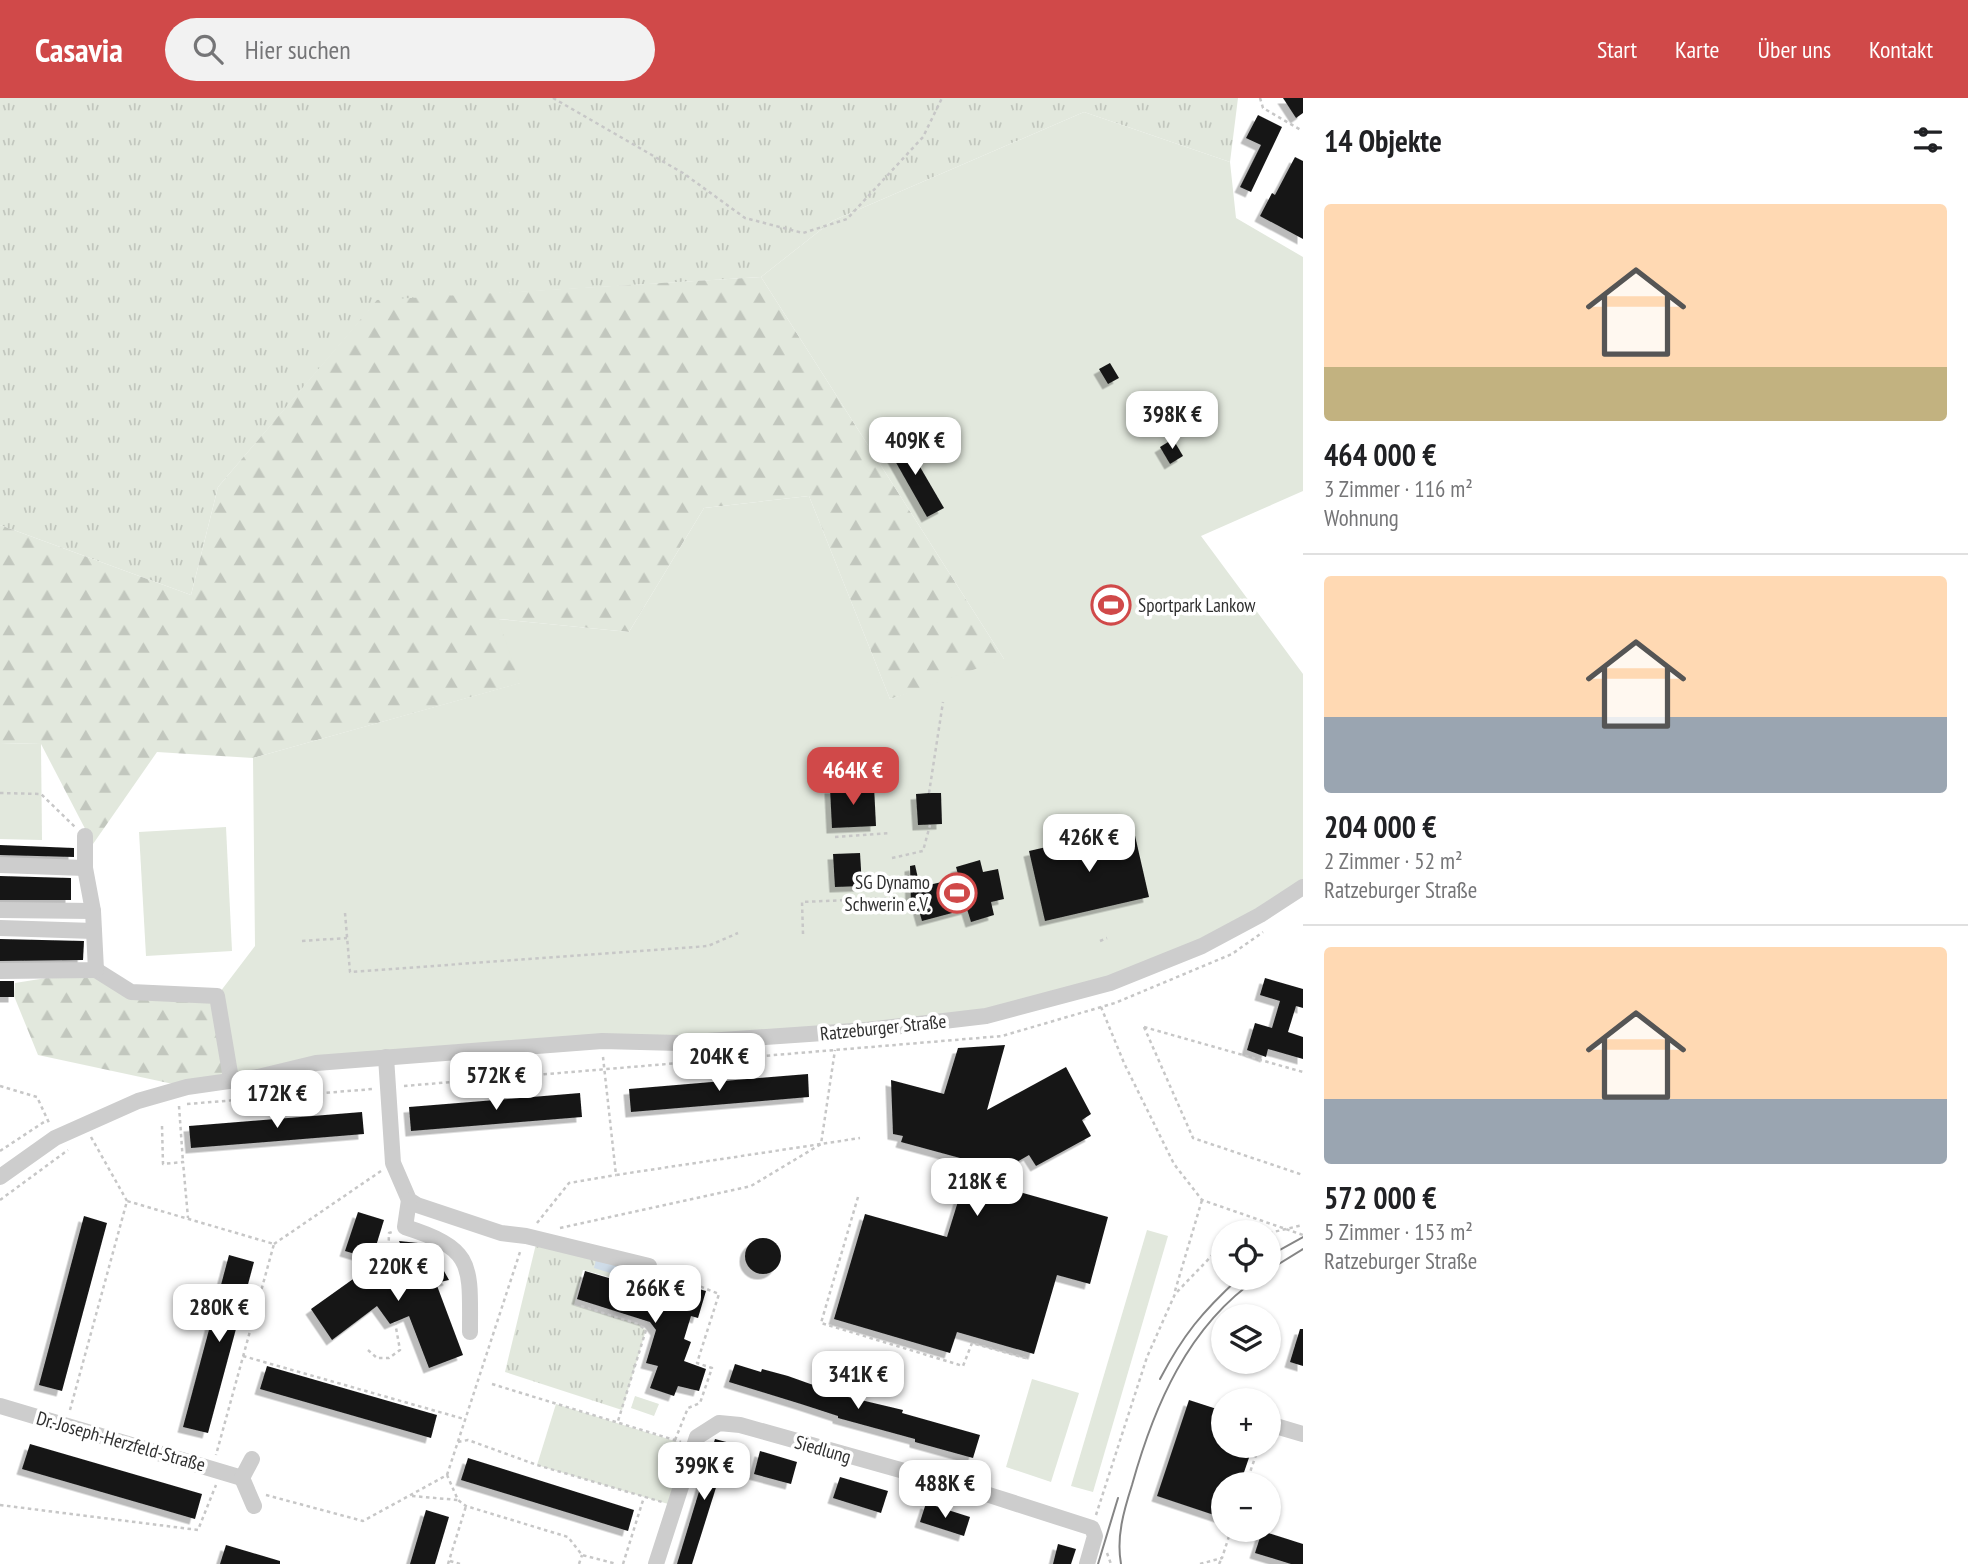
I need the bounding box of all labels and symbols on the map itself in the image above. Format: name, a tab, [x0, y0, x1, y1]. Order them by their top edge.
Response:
pin: 398K €	[1115, 392, 1229, 451]
pin: 409K €	[858, 418, 972, 477]
sports icon: Sportpark Lankow	[1090, 584, 1132, 626]
place label: Sportpark Lankow	[1138, 593, 1256, 617]
pin: 464K €	[796, 748, 910, 807]
pin: 426K €	[1032, 814, 1146, 874]
place label: SG Dynamo Schwerin e.V.	[845, 870, 930, 916]
sports icon: SG Dynamo Schwerin e.V.	[936, 872, 978, 914]
street label: Ratzeburger Straße	[819, 1008, 947, 1046]
pin: 204K €	[662, 1034, 776, 1093]
pin: 572K €	[439, 1052, 553, 1112]
pin: 172K €	[220, 1070, 334, 1130]
pin: 218K €	[920, 1158, 1034, 1218]
pin: 220K €	[341, 1244, 455, 1303]
pin: 266K €	[598, 1266, 712, 1325]
pin: 280K €	[162, 1284, 276, 1344]
pin: 341K €	[801, 1352, 915, 1411]
street label: Dr.-Joseph-Herzfeld-Straße	[34, 1405, 208, 1477]
street label: Siedlung	[792, 1430, 854, 1468]
pin: 399K €	[647, 1442, 761, 1502]
pin: 488K €	[888, 1460, 1002, 1520]

